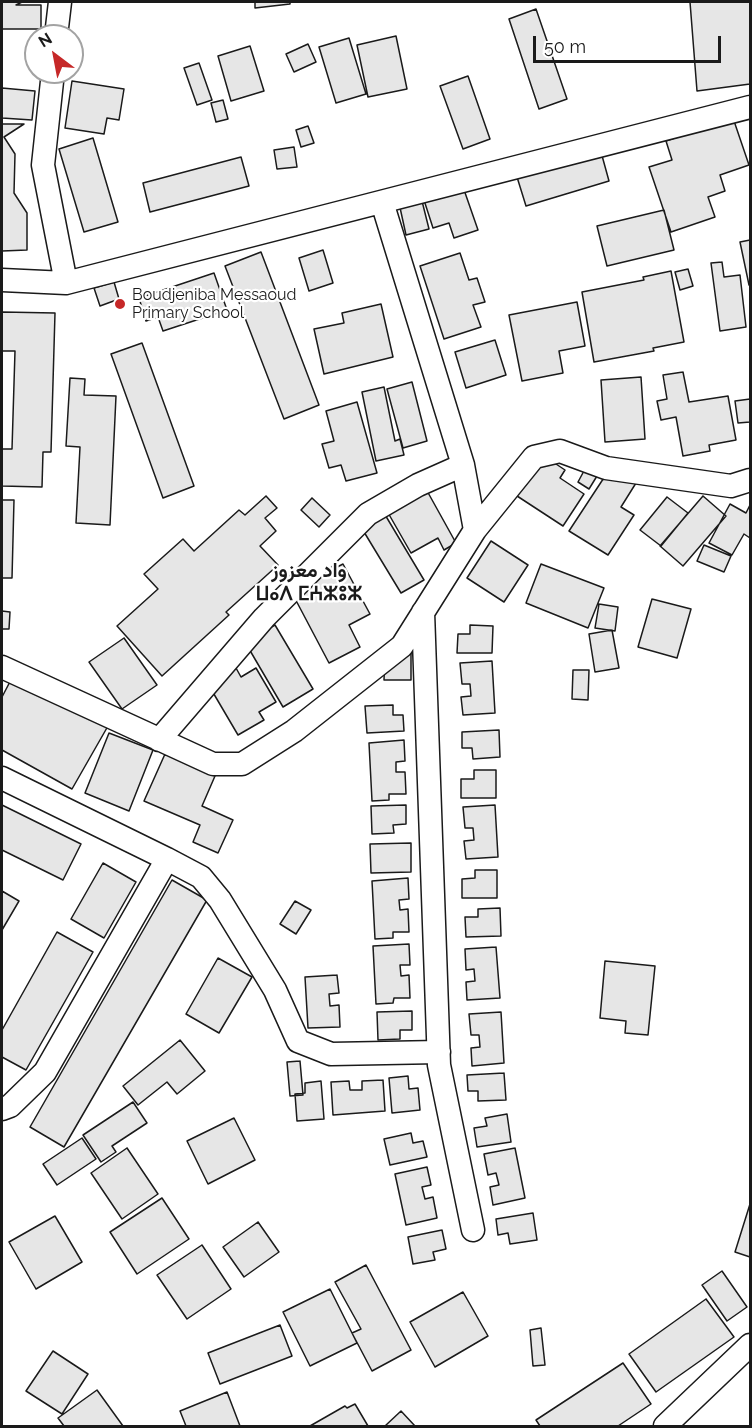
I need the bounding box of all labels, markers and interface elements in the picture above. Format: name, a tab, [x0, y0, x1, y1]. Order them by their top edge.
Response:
north arrow	[24, 24, 84, 84]
scale bar	[536, 24, 724, 62]
text: N	[35, 29, 55, 51]
text: 50 m	[544, 36, 586, 57]
place label: Boudjeniba Messaoud Primary School	[132, 285, 297, 323]
marker: Boudjeniba Messaoud Primary School	[113, 297, 127, 311]
district label: واد معزوز ⵡⴰⴷ ⵎⵄⵣⵓⵣ	[255, 559, 363, 606]

